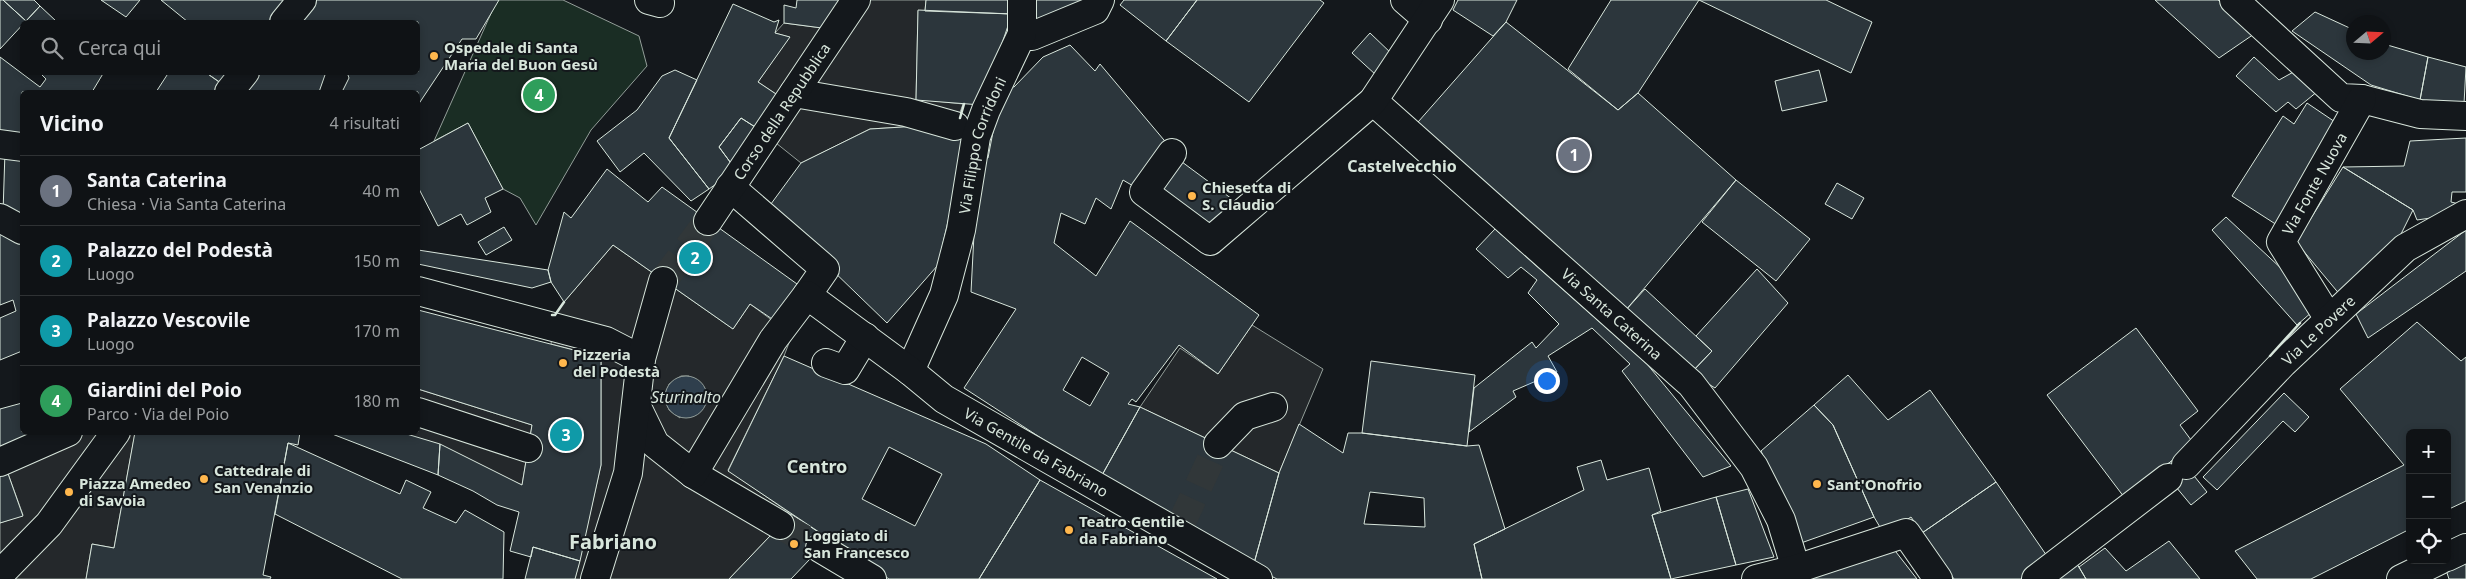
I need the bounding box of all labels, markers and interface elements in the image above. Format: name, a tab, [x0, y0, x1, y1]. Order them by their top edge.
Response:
north arrow	[2346, 15, 2391, 60]
search box	[20, 20, 420, 75]
icon: search	[38, 34, 66, 62]
text: Cerca qui	[78, 35, 161, 61]
place label: Ospedale di Santa Maria del Buon Gesù	[444, 37, 598, 74]
street label: Corso della Repubblica	[728, 39, 835, 184]
marker: Ospedale di Santa Maria del Buon Gesù	[428, 50, 440, 62]
street label: Via Filippo Corridoni	[954, 73, 1010, 215]
pin: 4	[523, 76, 555, 114]
text: Vicino	[40, 109, 104, 137]
text: 4 risultati	[330, 112, 400, 134]
street label: Via Fonte Nuova	[2277, 129, 2351, 238]
pin: 1	[1558, 136, 1590, 174]
district label: Castelvecchio	[1347, 155, 1457, 177]
text: Santa Caterina	[87, 167, 227, 193]
place label: Chiesetta di S. Claudio	[1202, 177, 1291, 214]
text: 1	[51, 180, 61, 202]
text: 40 m	[363, 180, 400, 202]
marker: Chiesetta di S. Claudio	[1186, 190, 1198, 202]
text: Chiesa · Via Santa Caterina	[87, 193, 286, 215]
text: Palazzo del Podestà	[87, 237, 273, 263]
pin: 2	[679, 239, 711, 277]
text: 2	[51, 250, 61, 272]
text: 150 m	[353, 250, 400, 272]
text: Luogo	[87, 263, 134, 285]
street label: Via Santa Caterina	[1557, 264, 1667, 364]
street label: Via Le Povere	[2277, 290, 2359, 369]
text: Palazzo Vescovile	[87, 307, 250, 333]
text: 3	[51, 320, 61, 342]
text: 170 m	[353, 320, 400, 342]
text: Luogo	[87, 333, 134, 355]
place label: Pizzeria del Podestà	[573, 344, 660, 381]
marker: Pizzeria del Podestà	[557, 357, 569, 369]
your location	[1534, 368, 1560, 394]
text: Giardini del Poio	[87, 377, 242, 403]
water label: Sturinalto	[651, 386, 721, 408]
text: 4	[51, 390, 61, 412]
text: 180 m	[353, 390, 400, 412]
text: Parco · Via del Poio	[87, 403, 229, 425]
street label: Via Gentile da Fabriano	[961, 403, 1112, 501]
pin: 3	[550, 416, 582, 454]
map controls	[2406, 429, 2451, 564]
button: +	[2406, 429, 2451, 474]
district label: Centro	[787, 454, 847, 478]
place label: Cattedrale di San Venanzio	[214, 460, 313, 497]
place label: Piazza Amedeo di Savoia	[79, 473, 191, 510]
marker: Cattedrale di San Venanzio	[198, 473, 210, 485]
place label: Sant'Onofrio	[1827, 474, 1922, 494]
button: −	[2406, 474, 2451, 519]
marker: Sant'Onofrio	[1811, 478, 1823, 490]
marker: Piazza Amedeo di Savoia	[63, 486, 75, 498]
place label: Teatro Gentile da Fabriano	[1079, 511, 1185, 548]
button: locate	[2406, 519, 2451, 564]
marker: Teatro Gentile da Fabriano	[1063, 524, 1075, 536]
place label: Loggiato di San Francesco	[804, 525, 910, 562]
district label: Fabriano	[569, 528, 657, 555]
marker: Loggiato di San Francesco	[788, 538, 800, 550]

